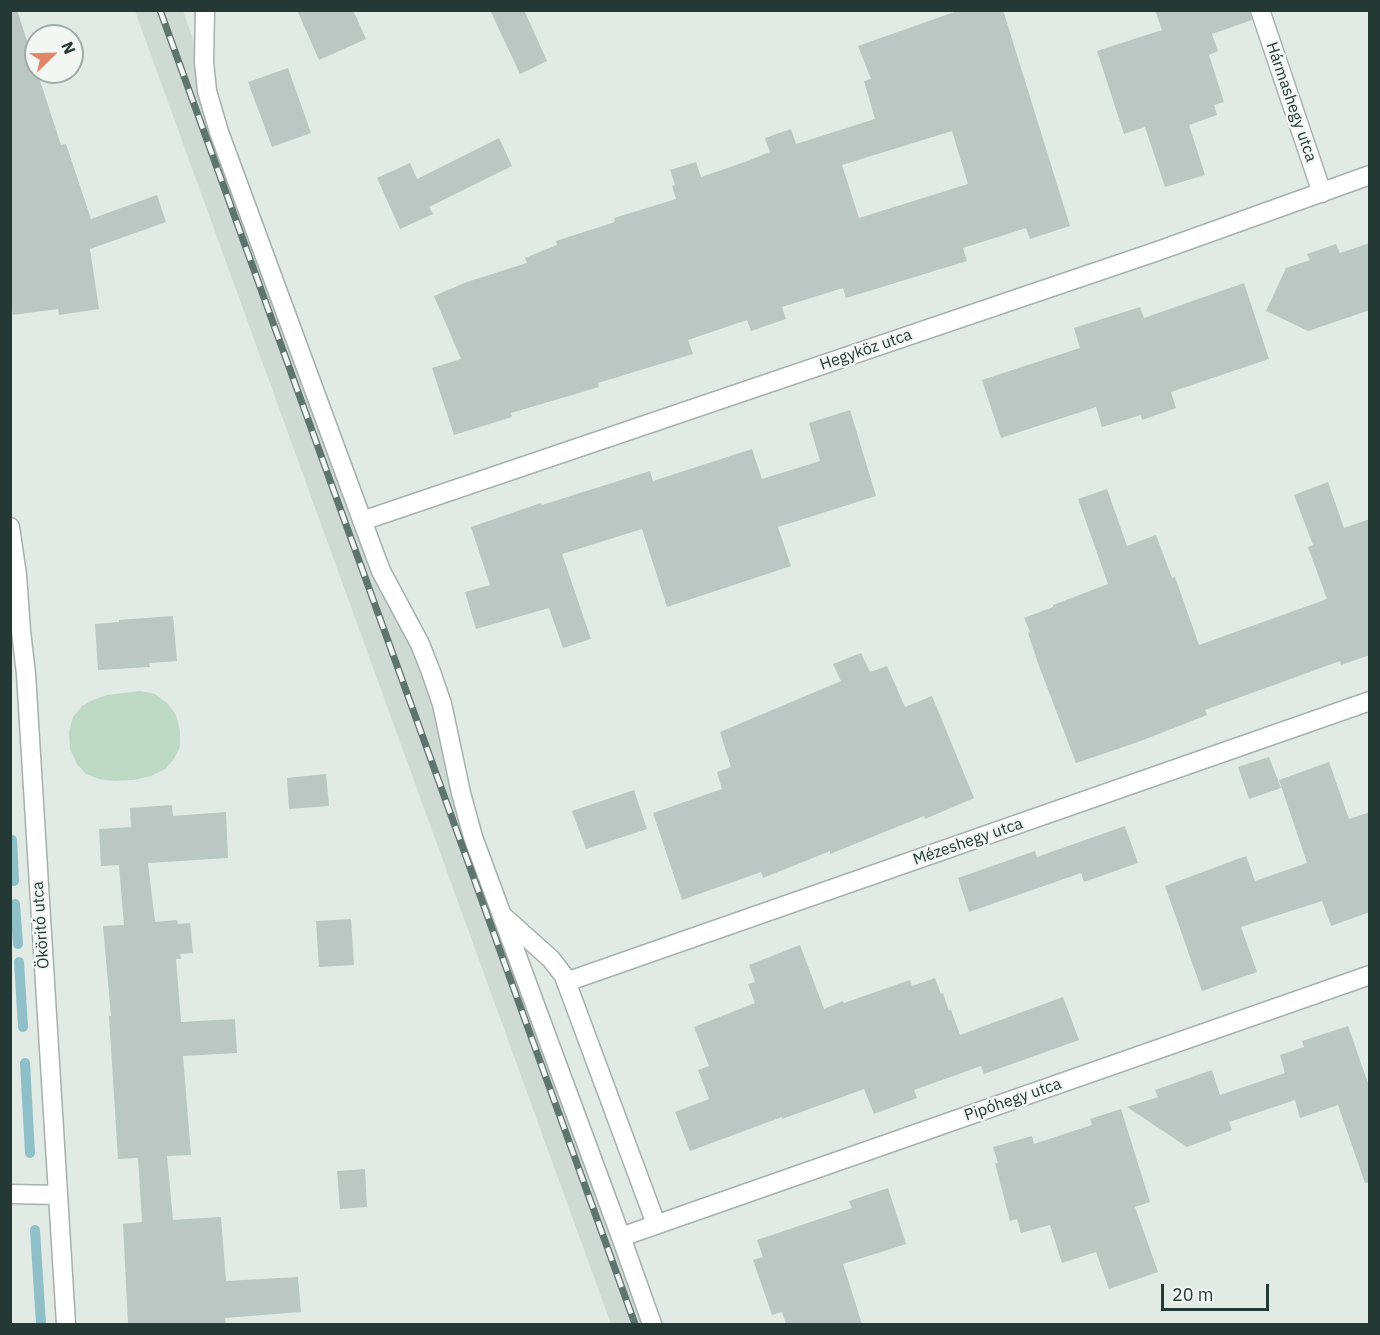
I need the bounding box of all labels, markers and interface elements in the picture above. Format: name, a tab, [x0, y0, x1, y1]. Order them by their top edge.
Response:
north arrow	[24, 24, 84, 84]
text: N	[57, 39, 80, 57]
street label: Hármashegy utca	[1262, 40, 1320, 164]
street label: Hegyköz utca	[817, 325, 915, 375]
street label: Mézeshegy utca	[911, 814, 1025, 870]
street label: Ököritó utca	[28, 881, 54, 969]
street label: Pipóhegy utca	[962, 1074, 1064, 1126]
scale bar	[1164, 1272, 1272, 1310]
text: 20 m	[1172, 1283, 1214, 1306]

